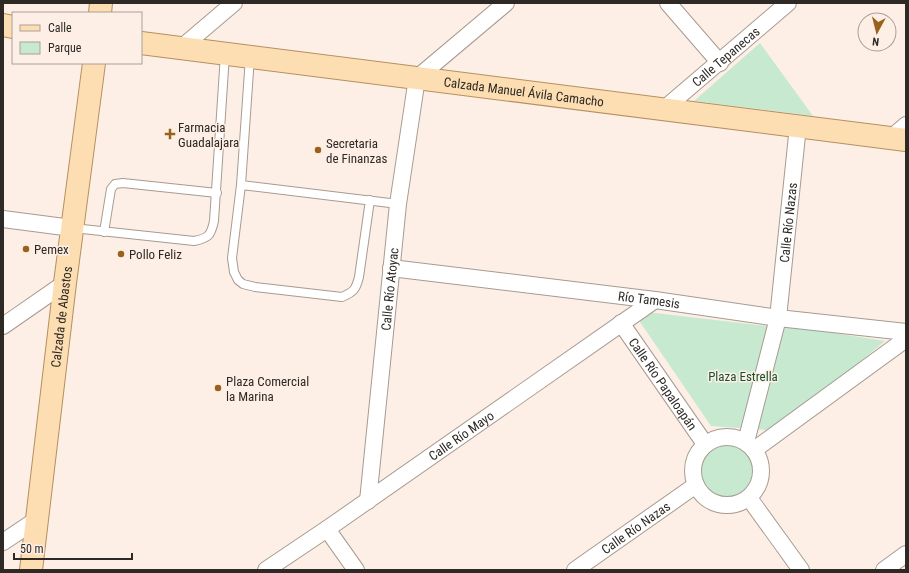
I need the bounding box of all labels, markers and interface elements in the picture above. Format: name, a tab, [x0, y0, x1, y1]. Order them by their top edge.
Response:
legend	[12, 12, 142, 64]
north arrow	[857, 12, 897, 52]
text: Calle	[48, 21, 72, 35]
street label: Calle Tepanecas	[689, 24, 763, 90]
text: N	[871, 35, 880, 48]
text: Parque	[48, 41, 82, 55]
street label: Calzada Manuel Ávila Camacho	[443, 74, 605, 110]
place label: Farmacia Guadalajara	[178, 120, 239, 150]
marker: Farmacia Guadalajara	[165, 129, 175, 139]
place label: Secretaria de Finanzas	[326, 136, 388, 166]
marker: Secretaria de Finanzas	[313, 145, 323, 155]
street label: Calle Río Nazas	[777, 182, 800, 263]
place label: Pemex	[34, 242, 69, 257]
marker: Pemex	[21, 244, 31, 254]
place label: Pollo Feliz	[129, 247, 182, 262]
street label: Calle Río Atoyac	[378, 247, 402, 331]
marker: Pollo Feliz	[116, 249, 126, 259]
street label: Calzada de Abastos	[48, 265, 75, 368]
street label: Río Tamesis	[617, 289, 681, 312]
street label: Calle Río Papaloapán	[626, 335, 700, 433]
park label: Plaza Estrella	[708, 369, 778, 384]
place label: Plaza Comercial la Marina	[226, 374, 309, 404]
marker: Plaza Comercial la Marina	[213, 383, 223, 393]
street label: Calle Río Mayo	[426, 408, 497, 464]
street label: Calle Río Nazas	[599, 499, 673, 557]
scale bar	[14, 535, 132, 561]
text: 50 m	[20, 542, 44, 556]

